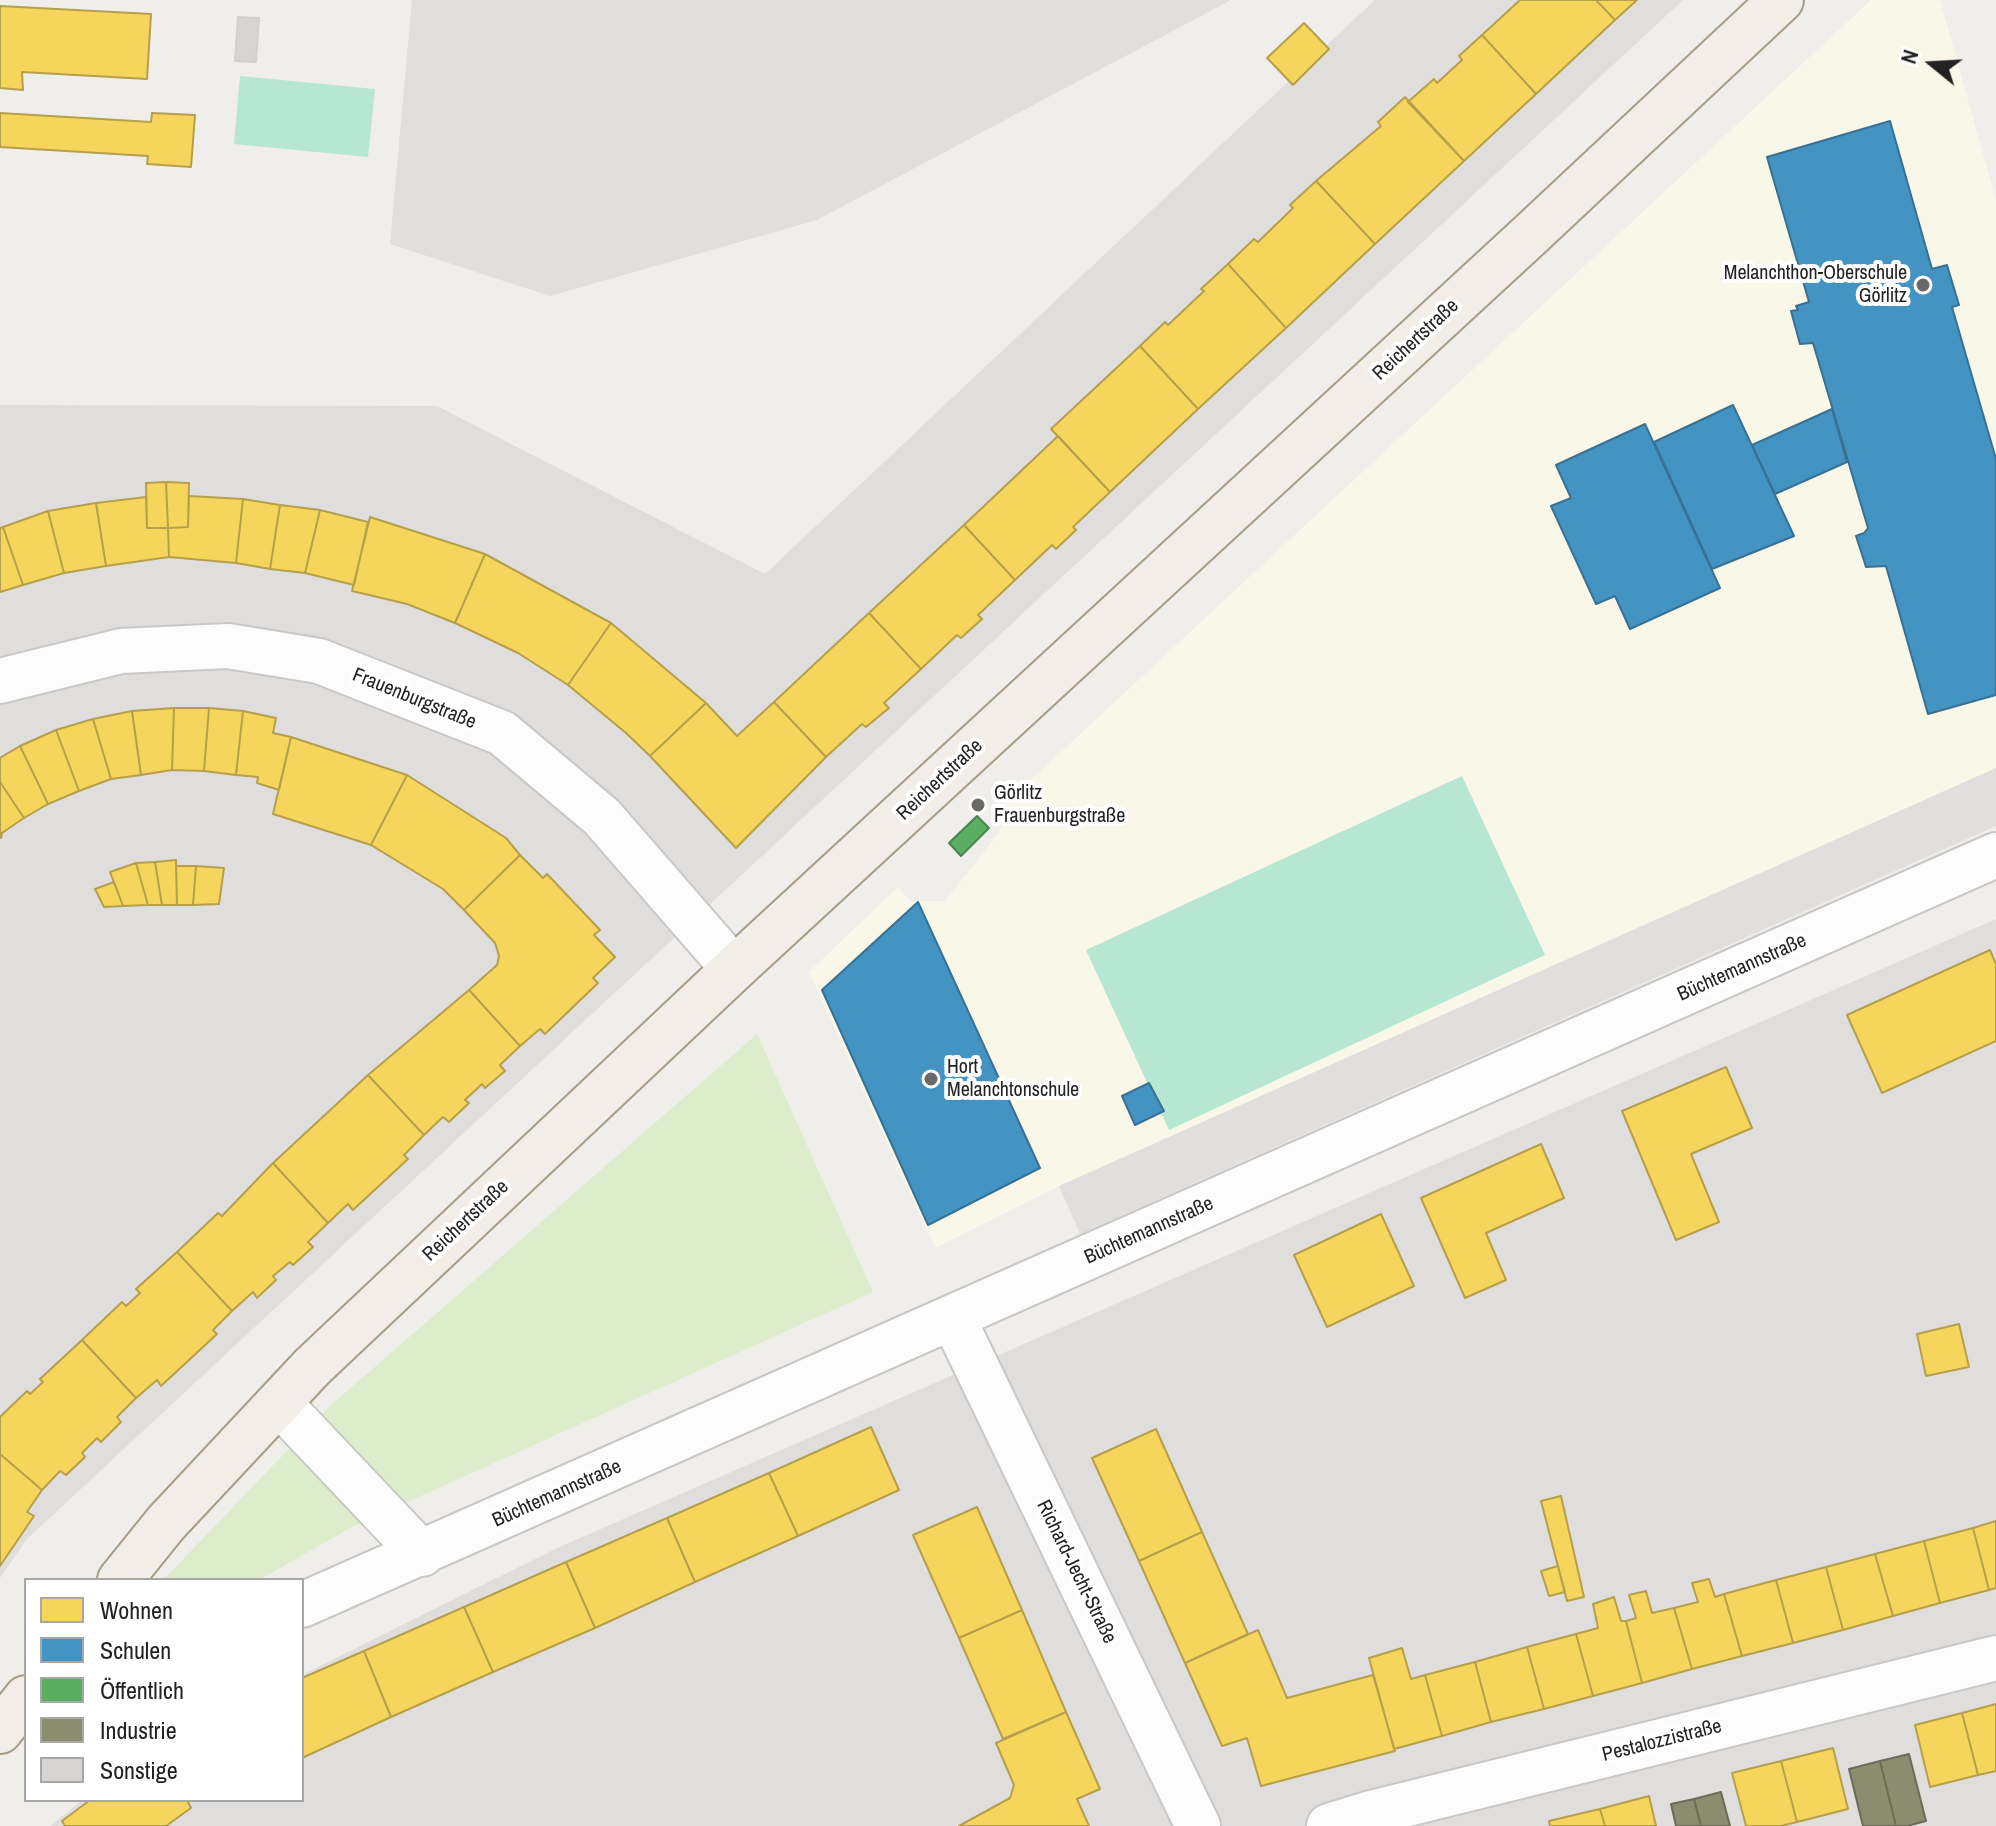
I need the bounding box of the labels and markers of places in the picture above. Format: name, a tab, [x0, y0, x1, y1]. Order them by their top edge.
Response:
place label: Melanchthon-Oberschule Görlitz	[1724, 262, 1907, 309]
marker: Melanchthon-Oberschule Görlitz	[1914, 276, 1932, 294]
place label: Görlitz Frauenburgstraße	[994, 782, 1125, 829]
marker: Görlitz Frauenburgstraße	[969, 796, 987, 814]
place label: Hort Melanchtonschule	[947, 1056, 1079, 1103]
marker: Hort Melanchtonschule	[922, 1070, 940, 1088]

